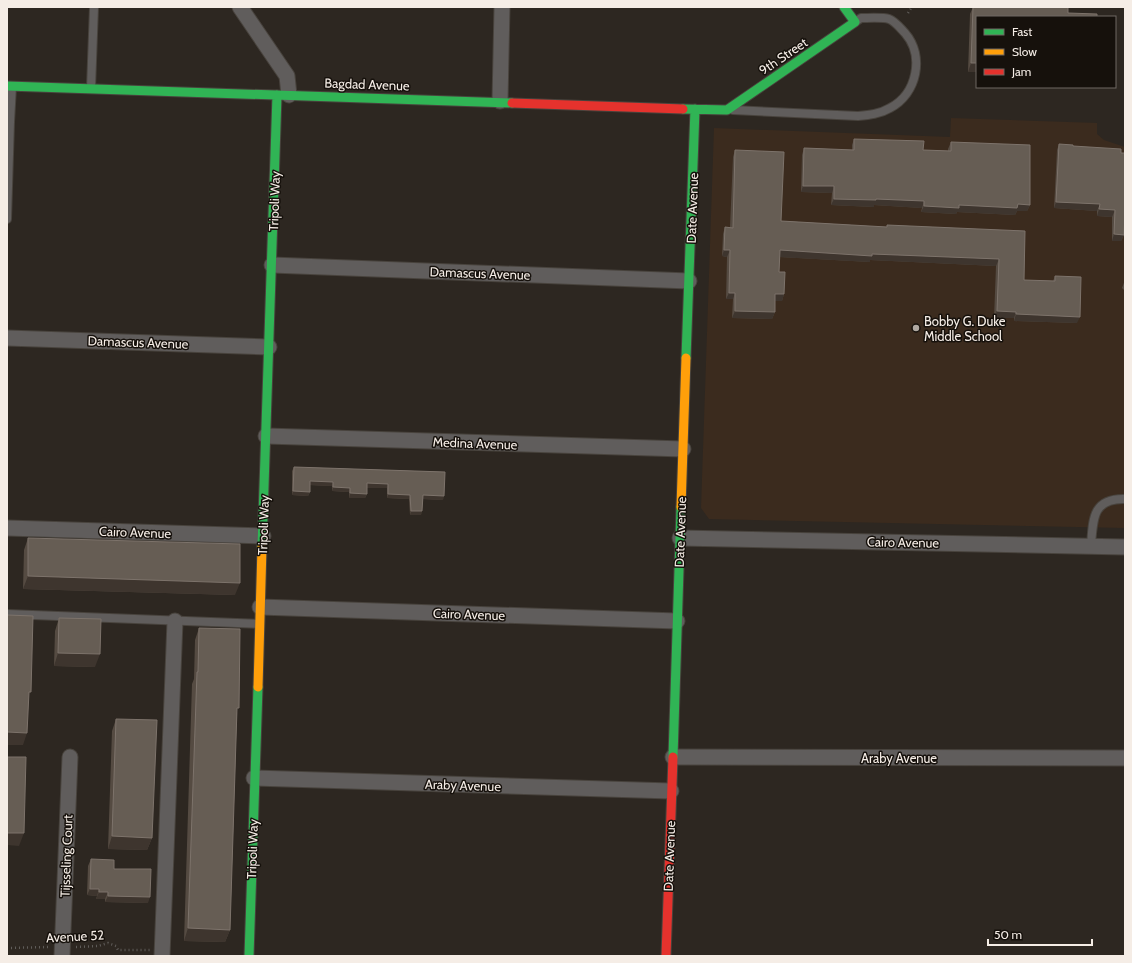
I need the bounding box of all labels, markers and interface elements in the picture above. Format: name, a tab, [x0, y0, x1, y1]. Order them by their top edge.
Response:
legend	[976, 16, 1116, 88]
text: Fast	[1012, 24, 1032, 39]
street label: 9th Street	[756, 34, 811, 78]
text: Slow	[1012, 44, 1037, 59]
text: Jam	[1011, 64, 1031, 79]
street label: Bagdad Avenue	[324, 75, 410, 93]
street label: Tripoli Way	[265, 170, 283, 231]
street label: Date Avenue	[683, 172, 701, 244]
street label: Damascus Avenue	[429, 263, 531, 283]
place label: Bobby G. Duke Middle School	[924, 313, 1006, 344]
marker: Bobby G. Duke Middle School	[911, 323, 921, 333]
street label: Damascus Avenue	[87, 332, 189, 352]
street label: Medina Avenue	[432, 434, 518, 452]
street label: Tripoli Way	[254, 494, 272, 555]
street label: Date Avenue	[671, 496, 689, 568]
street label: Cairo Avenue	[99, 523, 172, 541]
street label: Cairo Avenue	[867, 533, 940, 551]
street label: Cairo Avenue	[433, 605, 506, 623]
street label: Araby Avenue	[861, 750, 937, 766]
street label: Araby Avenue	[425, 776, 502, 794]
street label: Tijsseling Court	[57, 814, 76, 898]
street label: Tripoli Way	[243, 818, 261, 879]
street label: Date Avenue	[660, 820, 678, 892]
scale bar	[988, 921, 1092, 947]
street label: Avenue 52	[46, 926, 105, 946]
text: 50 m	[994, 927, 1022, 942]

